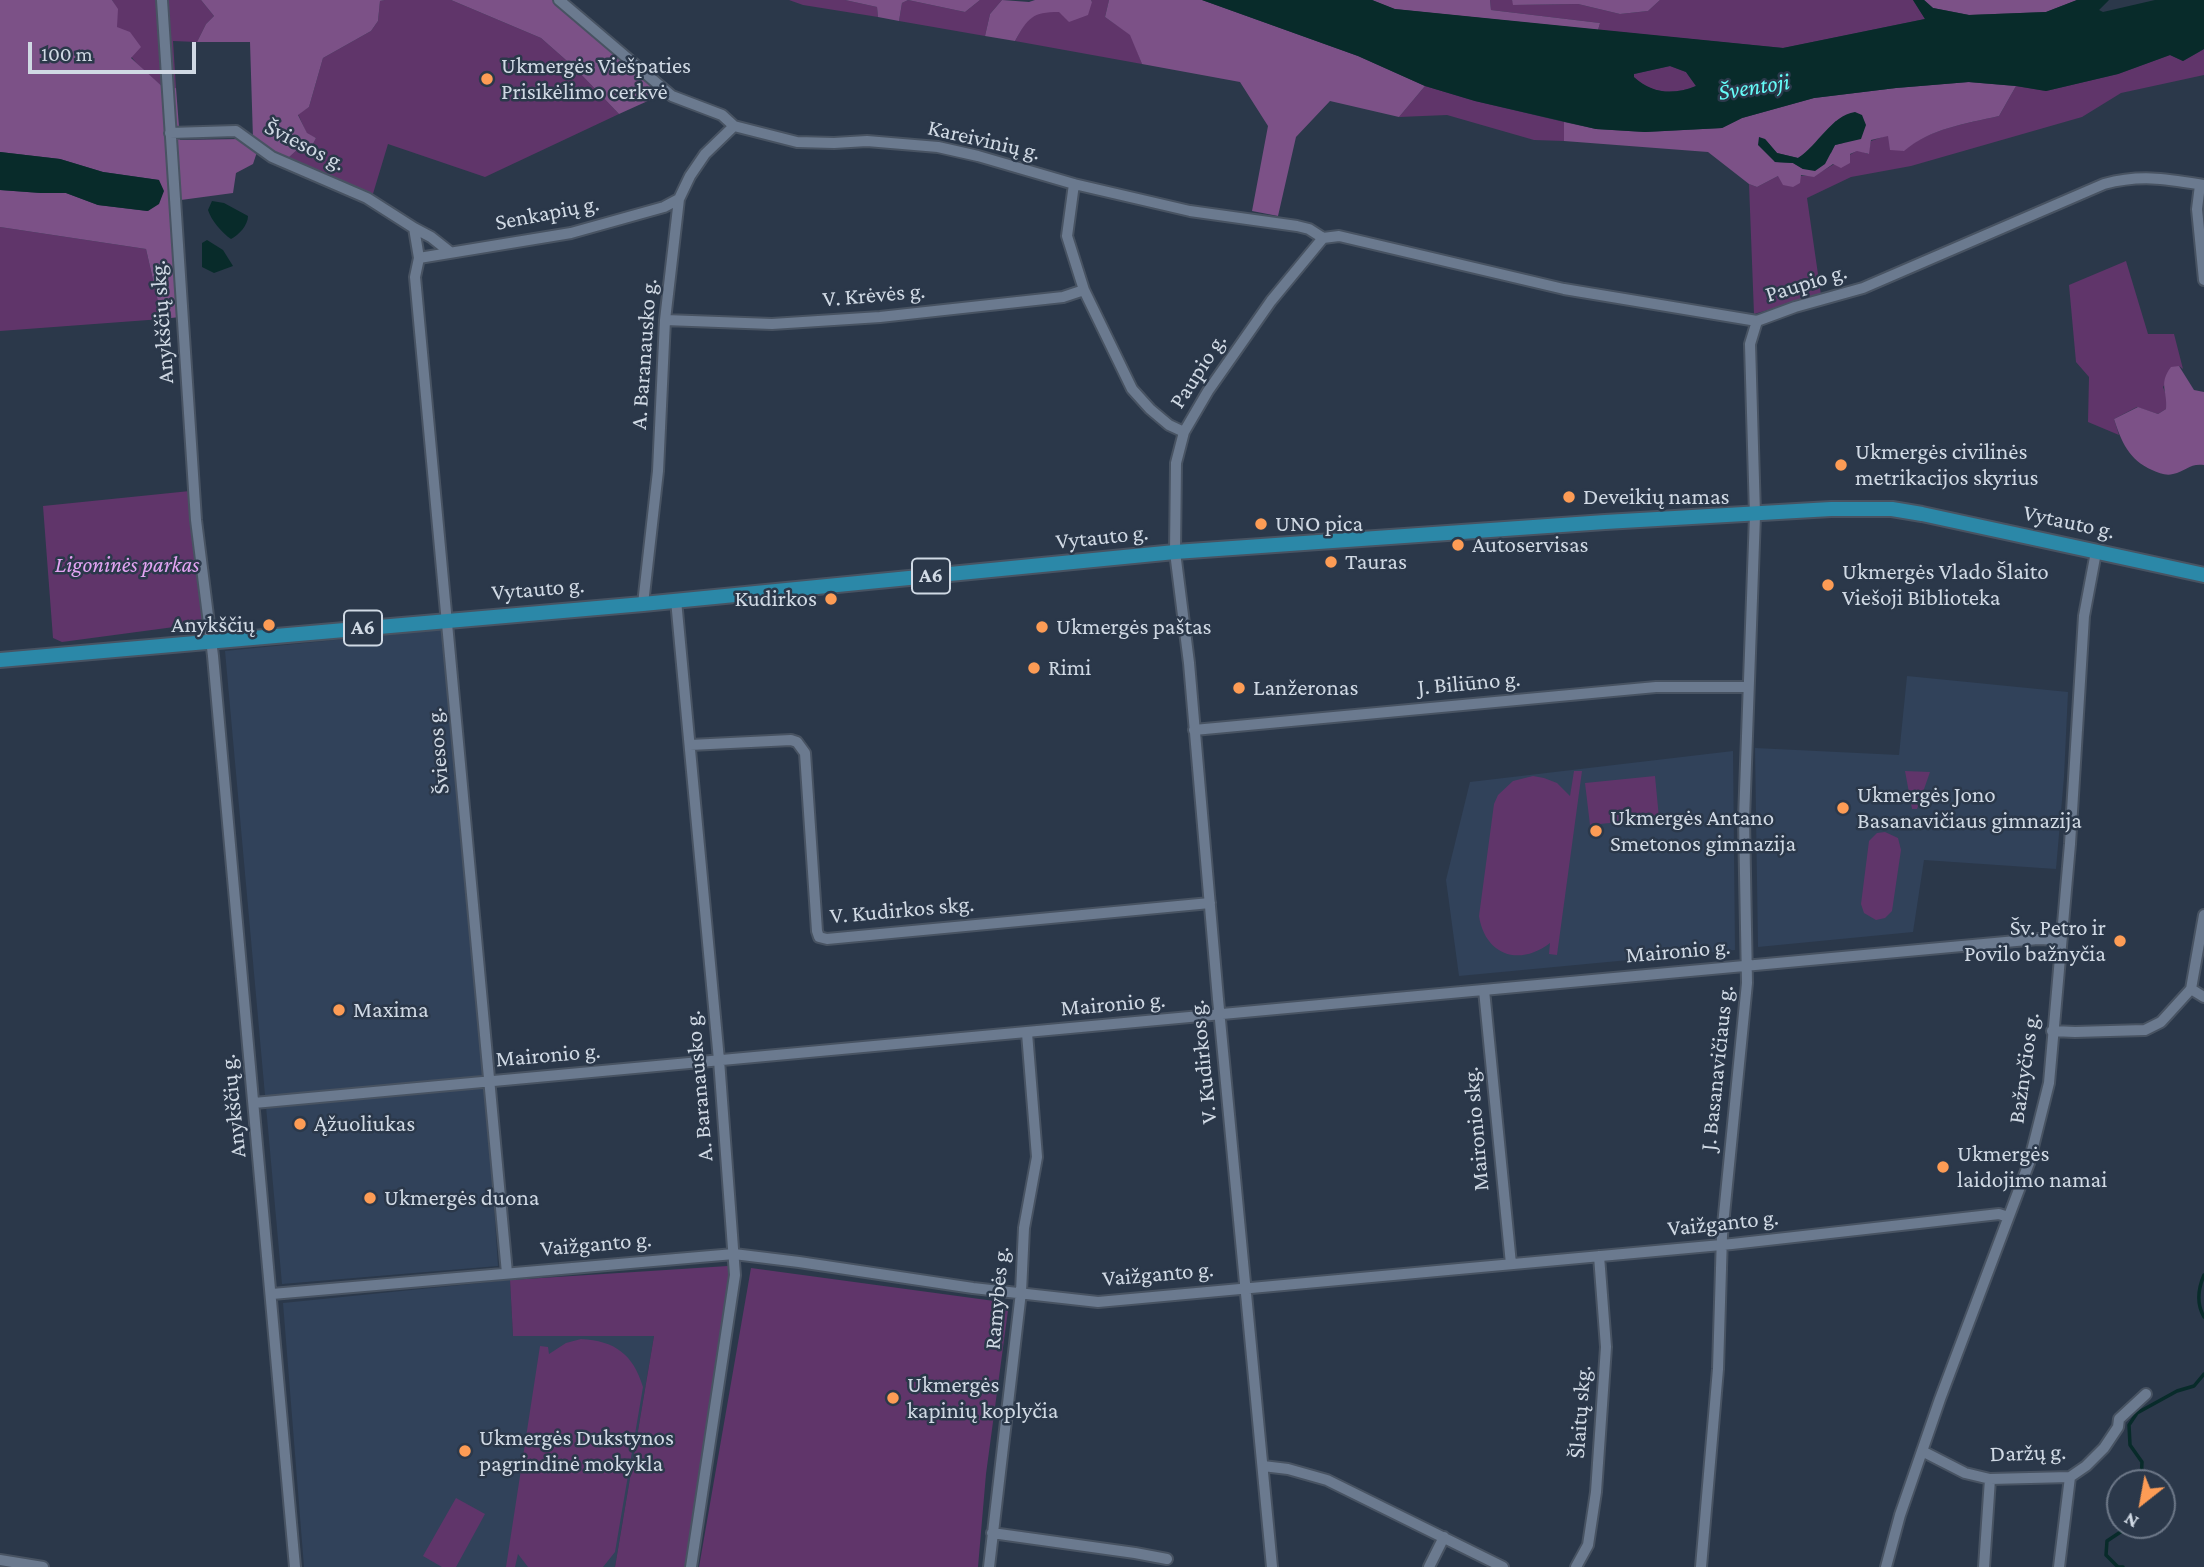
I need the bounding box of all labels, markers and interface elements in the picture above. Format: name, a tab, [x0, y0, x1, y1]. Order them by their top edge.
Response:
scale bar	[32, 28, 200, 72]
text: 100 m	[41, 42, 93, 66]
place label: Ukmergės Viešpaties Prisikėlimo cerkvė	[501, 52, 691, 106]
water label: Šventoji	[1716, 67, 1792, 107]
marker: Ukmergės Viešpaties Prisikėlimo cerkvė	[479, 71, 495, 87]
street label: Šviesos g.	[260, 113, 350, 177]
street label: Kareivinių g.	[925, 114, 1043, 166]
street label: Senkapių g.	[493, 189, 601, 237]
street label: Paupio g.	[1762, 258, 1850, 308]
street label: Anykščių skg.	[144, 259, 180, 385]
street label: V. Krėvės g.	[822, 277, 926, 313]
street label: A. Baranausko g.	[625, 278, 663, 430]
street label: Paupio g.	[1164, 328, 1232, 414]
place label: Ukmergės civilinės metrikacijos skyrius	[1855, 438, 2039, 492]
marker: Ukmergės civilinės metrikacijos skyrius	[1833, 457, 1849, 473]
place label: Deveikių namas	[1583, 483, 1730, 511]
marker: Deveikių namas	[1561, 489, 1577, 505]
street label: Vytauto g.	[2021, 499, 2117, 545]
place label: UNO pica	[1275, 510, 1363, 538]
marker: UNO pica	[1253, 516, 1269, 532]
street label: Vytauto g.	[1054, 518, 1150, 556]
place label: Autoservisas	[1472, 531, 1589, 559]
marker: Autoservisas	[1450, 537, 1466, 553]
place label: Tauras	[1345, 548, 1407, 576]
park label: Ligoninės parkas	[55, 551, 199, 579]
marker: Tauras	[1323, 554, 1339, 570]
road number: A6	[912, 558, 950, 594]
place label: Ukmergės Vlado Šlaito Viešoji Biblioteka	[1842, 558, 2049, 612]
street label: Vytauto g.	[490, 571, 586, 607]
marker: Ukmergės Vlado Šlaito Viešoji Biblioteka	[1820, 577, 1836, 593]
place label: Kudirkos	[735, 585, 817, 613]
marker: Kudirkos	[823, 591, 839, 607]
road number: A6	[344, 610, 382, 646]
place label: Anykščių	[171, 611, 255, 639]
place label: Ukmergės paštas	[1056, 613, 1212, 641]
marker: Anykščių	[261, 617, 277, 633]
marker: Ukmergės paštas	[1034, 619, 1050, 635]
place label: Rimi	[1048, 654, 1091, 682]
marker: Rimi	[1026, 660, 1042, 676]
street label: J. Biliūno g.	[1416, 665, 1522, 701]
place label: Lanžeronas	[1253, 674, 1358, 702]
marker: Lanžeronas	[1231, 680, 1247, 696]
street label: Šviesos g.	[420, 706, 456, 796]
place label: Ukmergės Jono Basanavičiaus gimnazija	[1857, 781, 2082, 835]
marker: Ukmergės Jono Basanavičiaus gimnazija	[1835, 800, 1851, 816]
place label: Ukmergės Antano Smetonos gimnazija	[1610, 804, 1796, 858]
marker: Ukmergės Antano Smetonos gimnazija	[1588, 823, 1604, 839]
street label: V. Kudirkos skg.	[829, 890, 975, 930]
place label: Šv. Petro ir Povilo bažnyčia	[1964, 914, 2106, 968]
street label: Maironio g.	[1625, 933, 1731, 969]
marker: Šv. Petro ir Povilo bažnyčia	[2112, 933, 2128, 949]
street label: J. Basanavičiaus g.	[1695, 984, 1739, 1152]
street label: Maironio g.	[1060, 986, 1166, 1022]
place label: Maxima	[353, 996, 429, 1024]
street label: V. Kudirkos g.	[1183, 998, 1223, 1126]
marker: Maxima	[331, 1002, 347, 1018]
street label: A. Baranausko g.	[679, 1010, 719, 1162]
street label: Bažnyčios g.	[2003, 1011, 2045, 1125]
street label: Maironio g.	[495, 1037, 601, 1073]
street label: Anykščių g.	[214, 1053, 252, 1159]
street label: Maironio skg.	[1457, 1066, 1495, 1192]
place label: Ąžuoliukas	[314, 1110, 415, 1138]
marker: Ąžuoliukas	[292, 1116, 308, 1132]
place label: Ukmergės laidojimo namai	[1957, 1140, 2107, 1194]
marker: Ukmergės laidojimo namai	[1935, 1159, 1951, 1175]
place label: Ukmergės duona	[384, 1184, 539, 1212]
marker: Ukmergės duona	[362, 1190, 378, 1206]
street label: Vaižganto g.	[1666, 1203, 1780, 1243]
street label: Vaižganto g.	[539, 1225, 653, 1263]
street label: Ramybės g.	[979, 1245, 1015, 1351]
street label: Vaižganto g.	[1101, 1255, 1215, 1293]
street label: Šlaitų skg.	[1563, 1364, 1597, 1460]
place label: Ukmergės kapinių koplyčia	[907, 1371, 1058, 1425]
marker: Ukmergės kapinių koplyčia	[885, 1390, 901, 1406]
place label: Ukmergės Dukstynos pagrindinė mokykla	[479, 1424, 674, 1478]
street label: Daržų g.	[1989, 1438, 2067, 1468]
marker: Ukmergės Dukstynos pagrindinė mokykla	[457, 1443, 473, 1459]
north arrow	[2106, 1469, 2176, 1539]
text: N	[2120, 1508, 2142, 1533]

